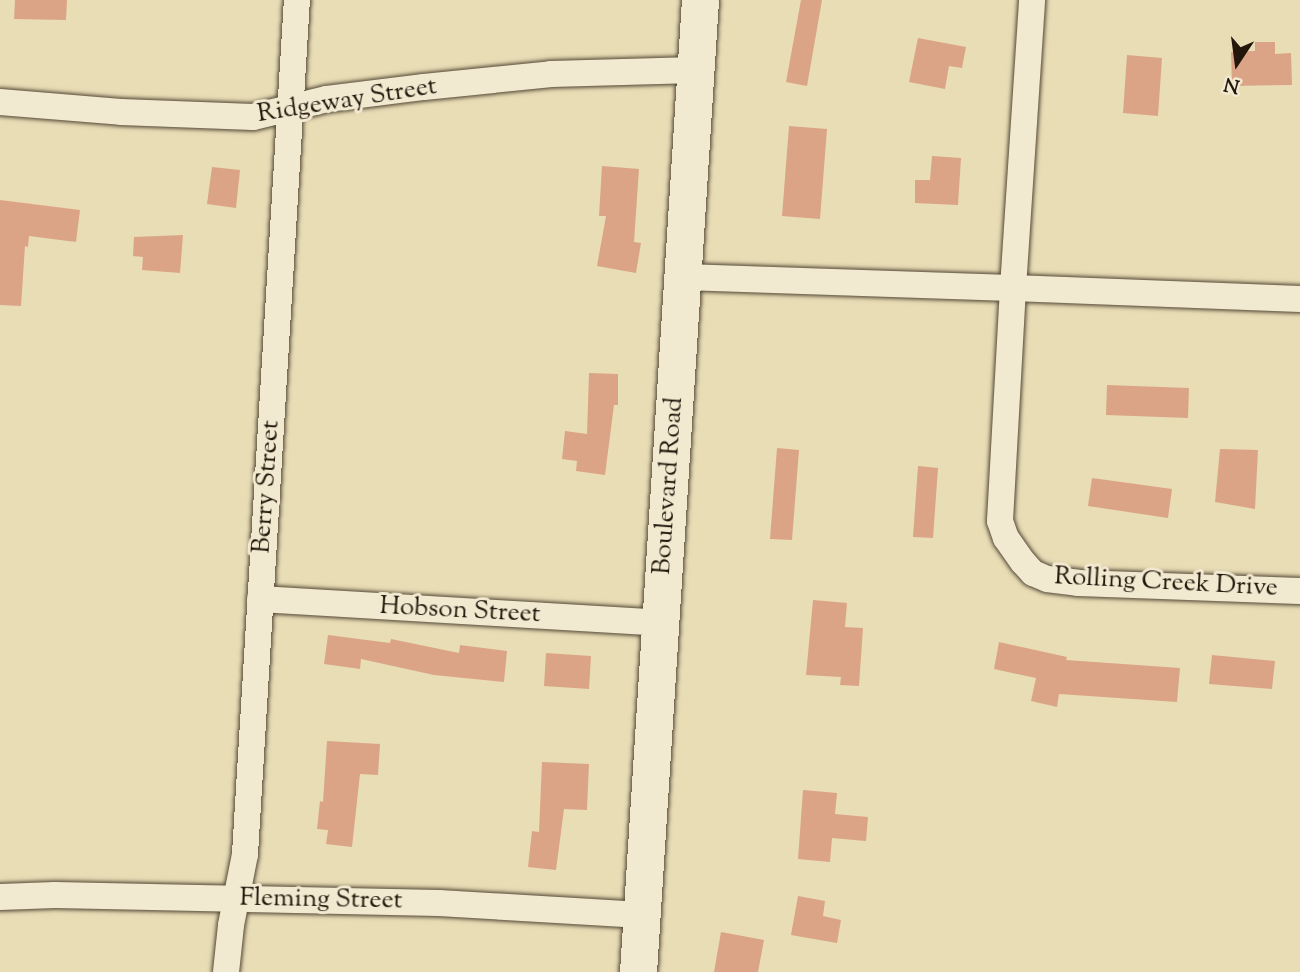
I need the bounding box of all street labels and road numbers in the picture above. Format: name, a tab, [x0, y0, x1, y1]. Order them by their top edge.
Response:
street label: Ridgeway Street	[255, 71, 439, 131]
street label: Boulevard Road	[647, 396, 691, 576]
street label: Berry Street	[247, 419, 287, 555]
street label: Rolling Creek Drive	[1053, 562, 1279, 604]
street label: Hobson Street	[379, 591, 541, 631]
street label: Fleming Street	[239, 883, 403, 917]

